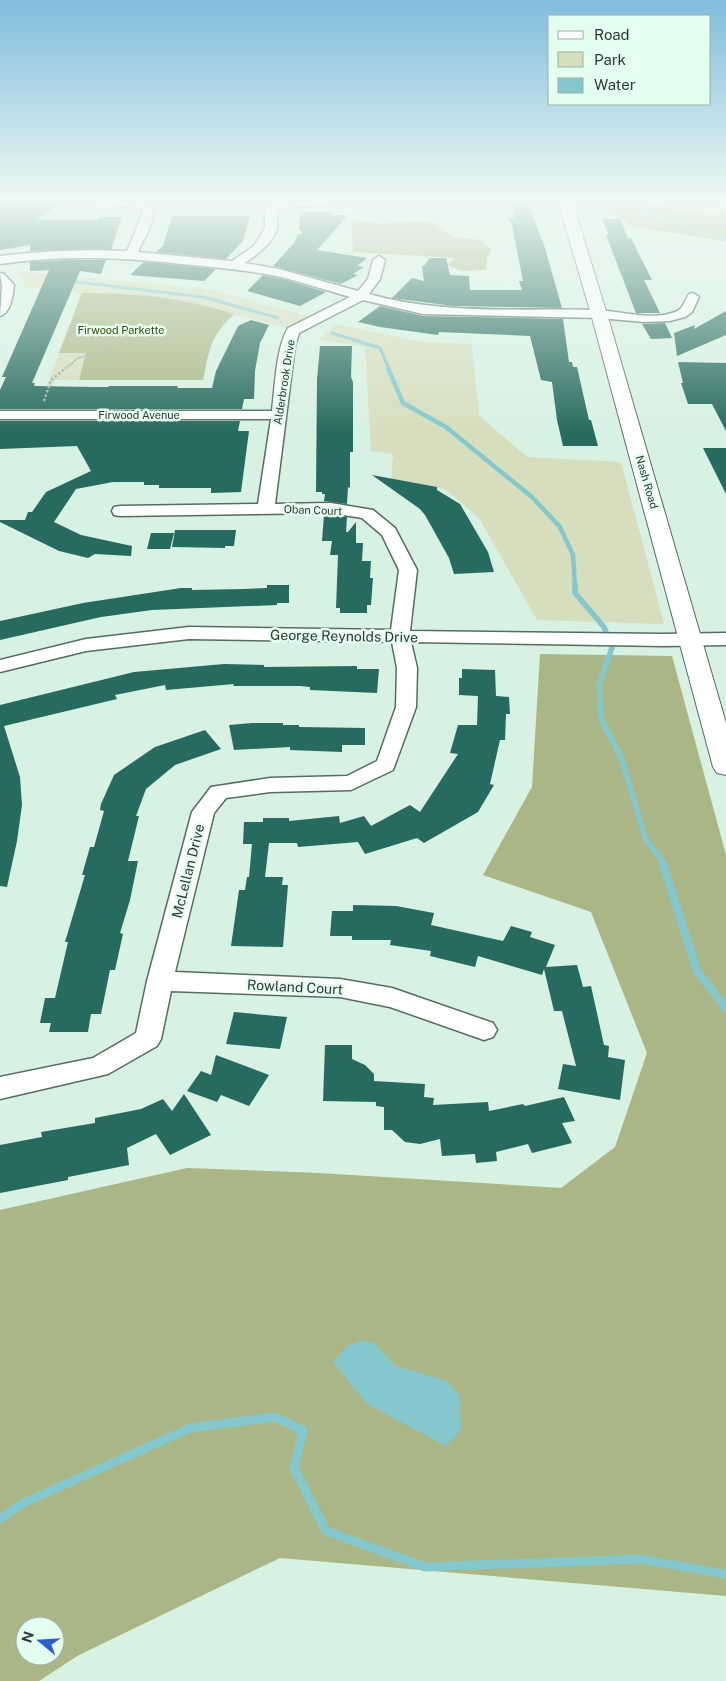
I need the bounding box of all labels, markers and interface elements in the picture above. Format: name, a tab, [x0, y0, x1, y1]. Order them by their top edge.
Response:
legend	[548, 15, 711, 105]
text: Road	[594, 26, 630, 43]
text: Park	[594, 51, 626, 68]
text: Water	[594, 76, 636, 93]
park label: Firwood Parkette	[77, 324, 165, 336]
street label: Alderbrook Drive	[271, 338, 297, 426]
street label: Firwood Avenue	[98, 409, 180, 421]
street label: Nash Road	[634, 454, 660, 510]
street label: Oban Court	[284, 503, 342, 517]
street label: George Reynolds Drive	[270, 627, 418, 645]
street label: McLellan Drive	[169, 822, 207, 920]
street label: Rowland Court	[247, 976, 343, 998]
north arrow	[15, 1616, 65, 1666]
text: N	[18, 1629, 37, 1645]

